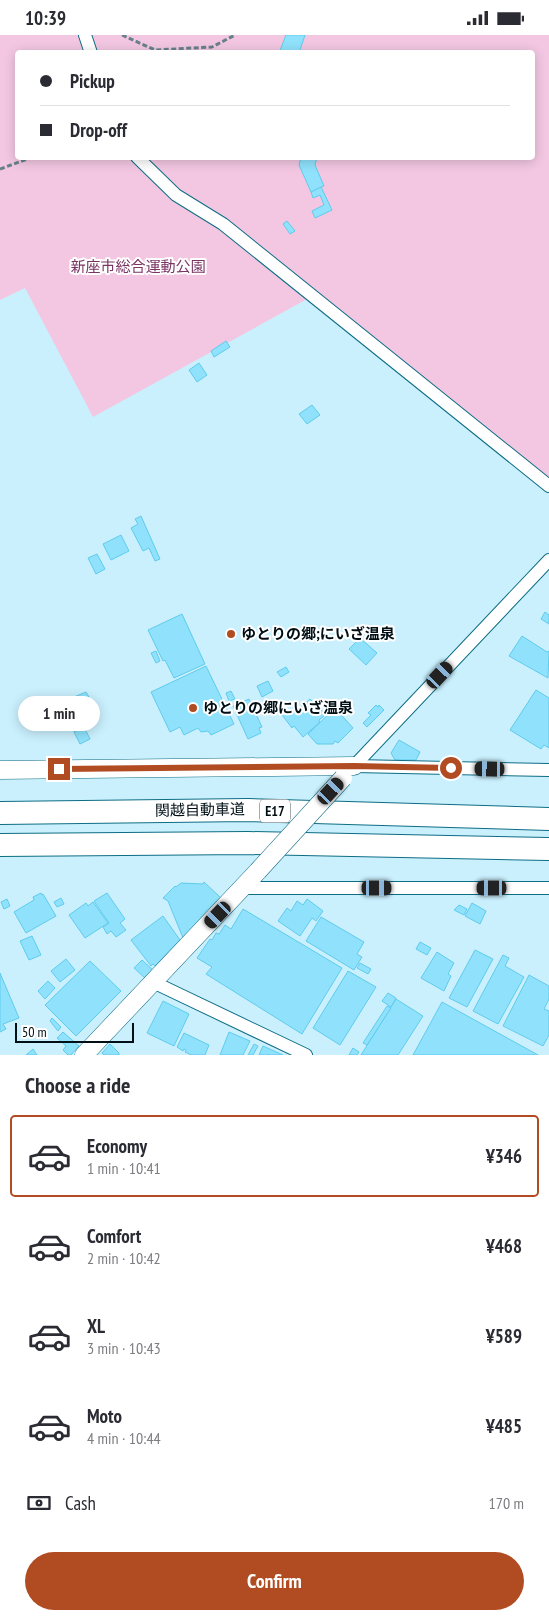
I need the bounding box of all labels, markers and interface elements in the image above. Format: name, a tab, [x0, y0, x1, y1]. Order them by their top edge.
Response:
text: 10:39	[25, 6, 66, 30]
text: Pickup	[70, 69, 115, 93]
text: Drop-off	[70, 118, 127, 142]
park label: 新座市総合運動公園	[70, 257, 206, 276]
place label: ゆとりの郷;にいざ温泉	[241, 624, 395, 643]
marker: ゆとりの郷;にいざ温泉	[225, 628, 237, 640]
car	[424, 659, 455, 691]
callout: 1 min	[18, 697, 100, 731]
place label: ゆとりの郷にいざ温泉	[203, 698, 353, 717]
marker: ゆとりの郷にいざ温泉	[187, 702, 199, 714]
text: 1 min	[43, 703, 75, 723]
route start	[440, 757, 462, 779]
route end	[48, 758, 70, 780]
car	[474, 761, 505, 777]
car	[315, 775, 346, 807]
street label: 関越自動車道	[155, 799, 245, 820]
road number: E17	[260, 799, 290, 823]
car	[362, 881, 392, 896]
car	[477, 881, 507, 896]
car	[202, 899, 233, 931]
scale bar	[15, 1020, 134, 1043]
text: 50 m	[22, 1023, 47, 1041]
text: Choose a ride	[25, 1071, 130, 1099]
icon: car	[27, 1134, 72, 1179]
text: Economy	[87, 1134, 147, 1158]
text: ¥346	[486, 1144, 522, 1168]
text: 1 min · 10:41	[87, 1158, 161, 1178]
icon: car	[27, 1224, 72, 1269]
text: Comfort	[87, 1224, 141, 1248]
text: ¥468	[486, 1234, 522, 1258]
text: 2 min · 10:42	[87, 1248, 161, 1268]
icon: car	[27, 1314, 72, 1359]
text: XL	[87, 1314, 105, 1338]
text: ¥589	[486, 1324, 522, 1348]
text: 3 min · 10:43	[87, 1338, 161, 1358]
icon: car	[27, 1404, 72, 1449]
text: Moto	[87, 1404, 122, 1428]
text: ¥485	[486, 1414, 522, 1438]
text: 4 min · 10:44	[87, 1428, 161, 1448]
icon: cash	[25, 1489, 53, 1517]
text: Cash	[65, 1491, 96, 1515]
text: 170 m	[489, 1493, 524, 1513]
button: Confirm	[25, 1552, 524, 1610]

